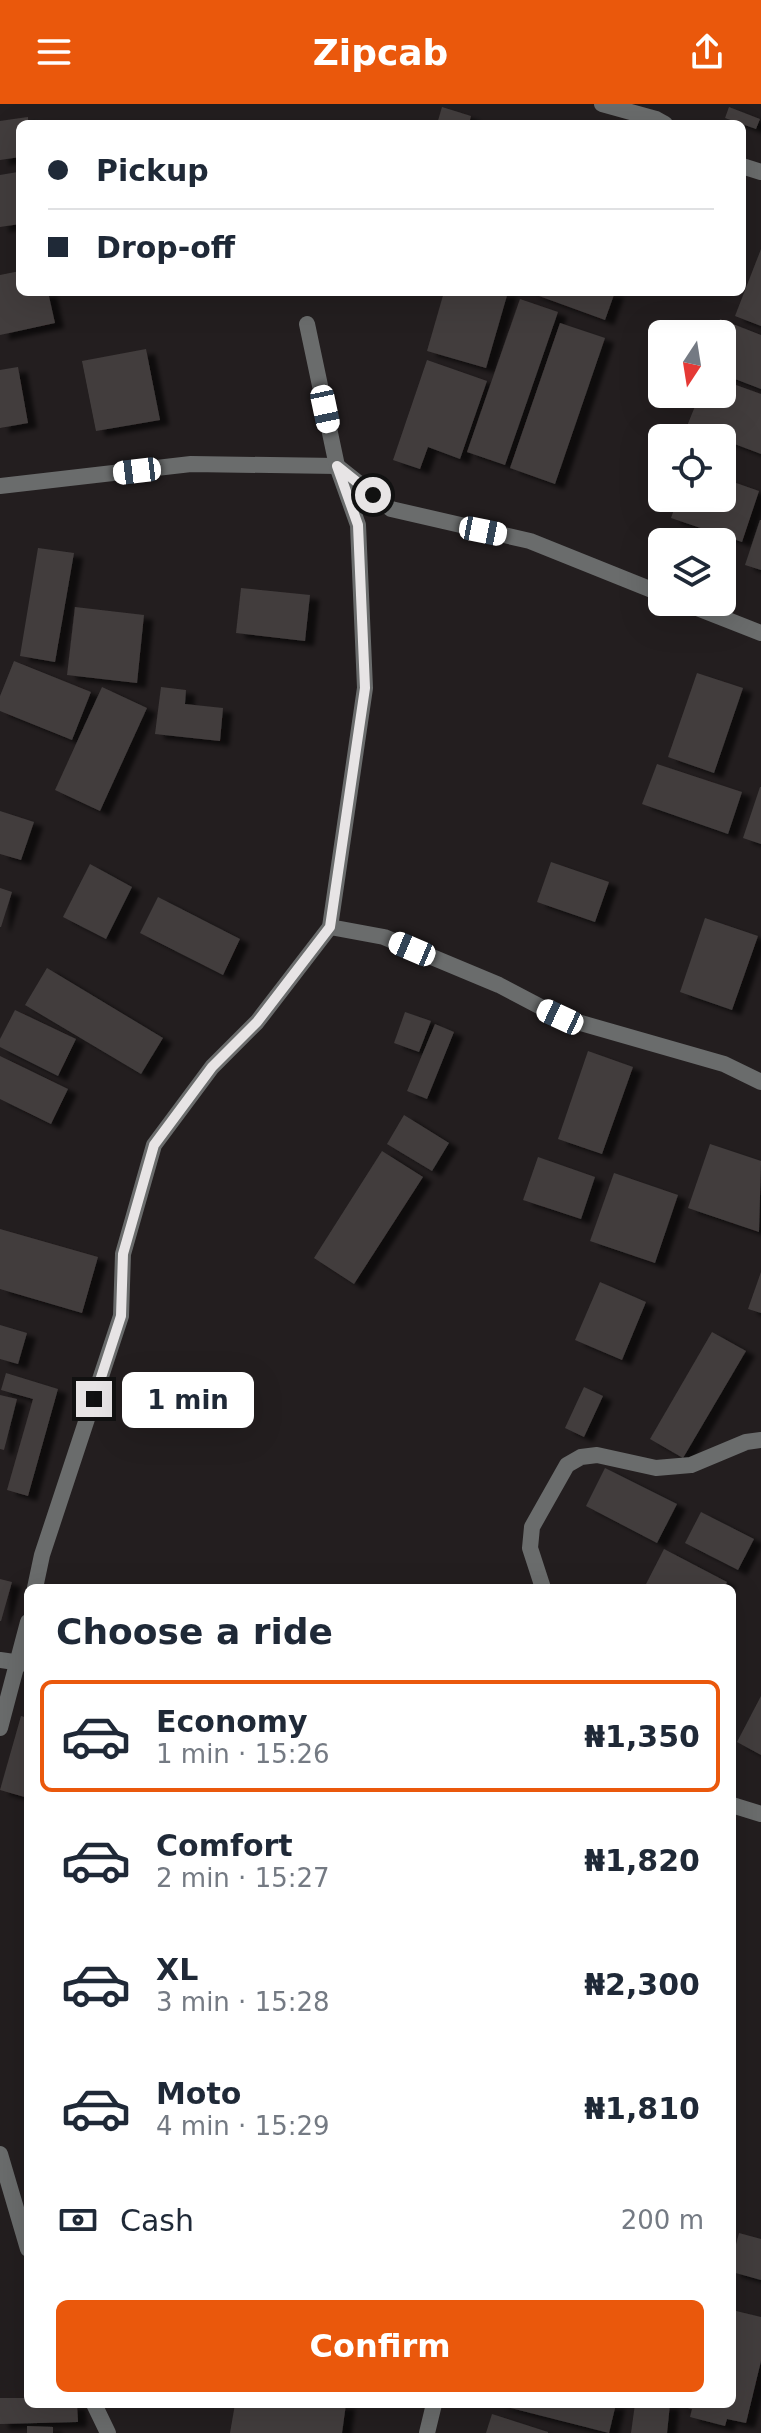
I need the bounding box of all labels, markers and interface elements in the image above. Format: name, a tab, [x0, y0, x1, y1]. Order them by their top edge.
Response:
icon: menu	[32, 30, 76, 74]
icon: share	[685, 30, 729, 74]
text: Zipcab	[313, 32, 448, 73]
text: Pickup	[96, 153, 209, 188]
text: Drop-off	[96, 230, 235, 265]
north arrow	[648, 320, 736, 408]
map controls	[648, 320, 736, 616]
car	[308, 383, 342, 435]
button: locate	[648, 424, 736, 512]
car	[112, 456, 162, 486]
route start	[355, 477, 391, 513]
car	[457, 515, 509, 547]
button: layers	[648, 528, 736, 616]
car	[385, 929, 439, 969]
car	[533, 996, 587, 1038]
callout: 1 min	[122, 1371, 254, 1427]
route end	[76, 1381, 112, 1417]
text: 1 min	[147, 1385, 229, 1415]
text: Choose a ride	[56, 1611, 333, 1652]
icon: car	[60, 1700, 132, 1772]
text: Economy	[156, 1704, 308, 1739]
text: ₦1,350	[584, 1719, 700, 1754]
text: 1 min · 15:26	[156, 1739, 330, 1769]
icon: car	[60, 1824, 132, 1896]
text: Comfort	[156, 1828, 293, 1863]
text: ₦1,820	[584, 1843, 700, 1878]
text: 2 min · 15:27	[156, 1863, 330, 1893]
icon: car	[60, 1948, 132, 2020]
text: XL	[156, 1952, 198, 1987]
text: ₦2,300	[584, 1967, 700, 2002]
text: 3 min · 15:28	[156, 1987, 330, 2017]
icon: car	[60, 2072, 132, 2144]
text: Moto	[156, 2076, 241, 2111]
text: ₦1,810	[584, 2091, 700, 2126]
text: 4 min · 15:29	[156, 2111, 330, 2141]
icon: cash	[56, 2198, 100, 2242]
text: Cash	[120, 2203, 194, 2238]
text: 200 m	[621, 2205, 704, 2235]
button: Confirm	[56, 2300, 704, 2392]

